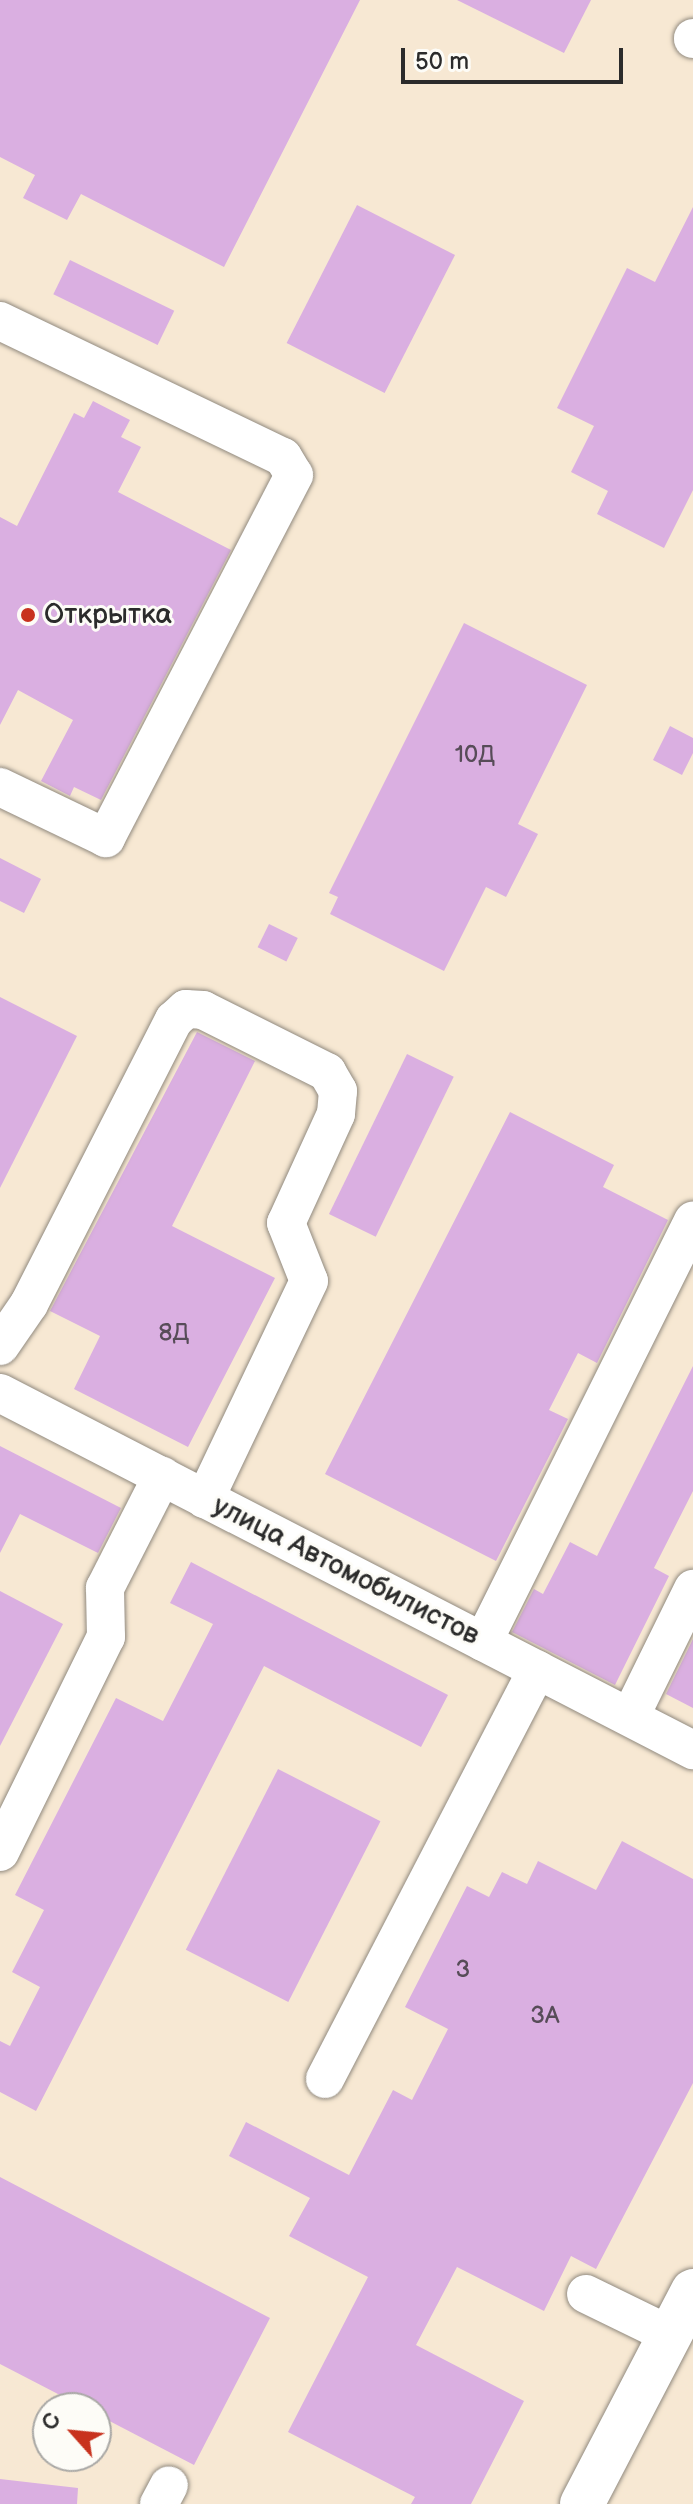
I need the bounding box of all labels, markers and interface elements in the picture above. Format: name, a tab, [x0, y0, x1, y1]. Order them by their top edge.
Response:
scale bar	[405, 32, 627, 82]
text: 50 m	[415, 47, 469, 76]
place label: Открытка	[44, 598, 172, 632]
marker: Открытка	[19, 606, 37, 624]
house number: 10Д	[455, 741, 495, 769]
house number: 8Д	[159, 1319, 189, 1347]
street label: улица Автомобилистов	[207, 1489, 485, 1653]
house number: 3	[456, 1956, 470, 1984]
house number: 3А	[530, 2002, 560, 2030]
north arrow	[32, 2392, 112, 2472]
text: С	[36, 2409, 67, 2435]

